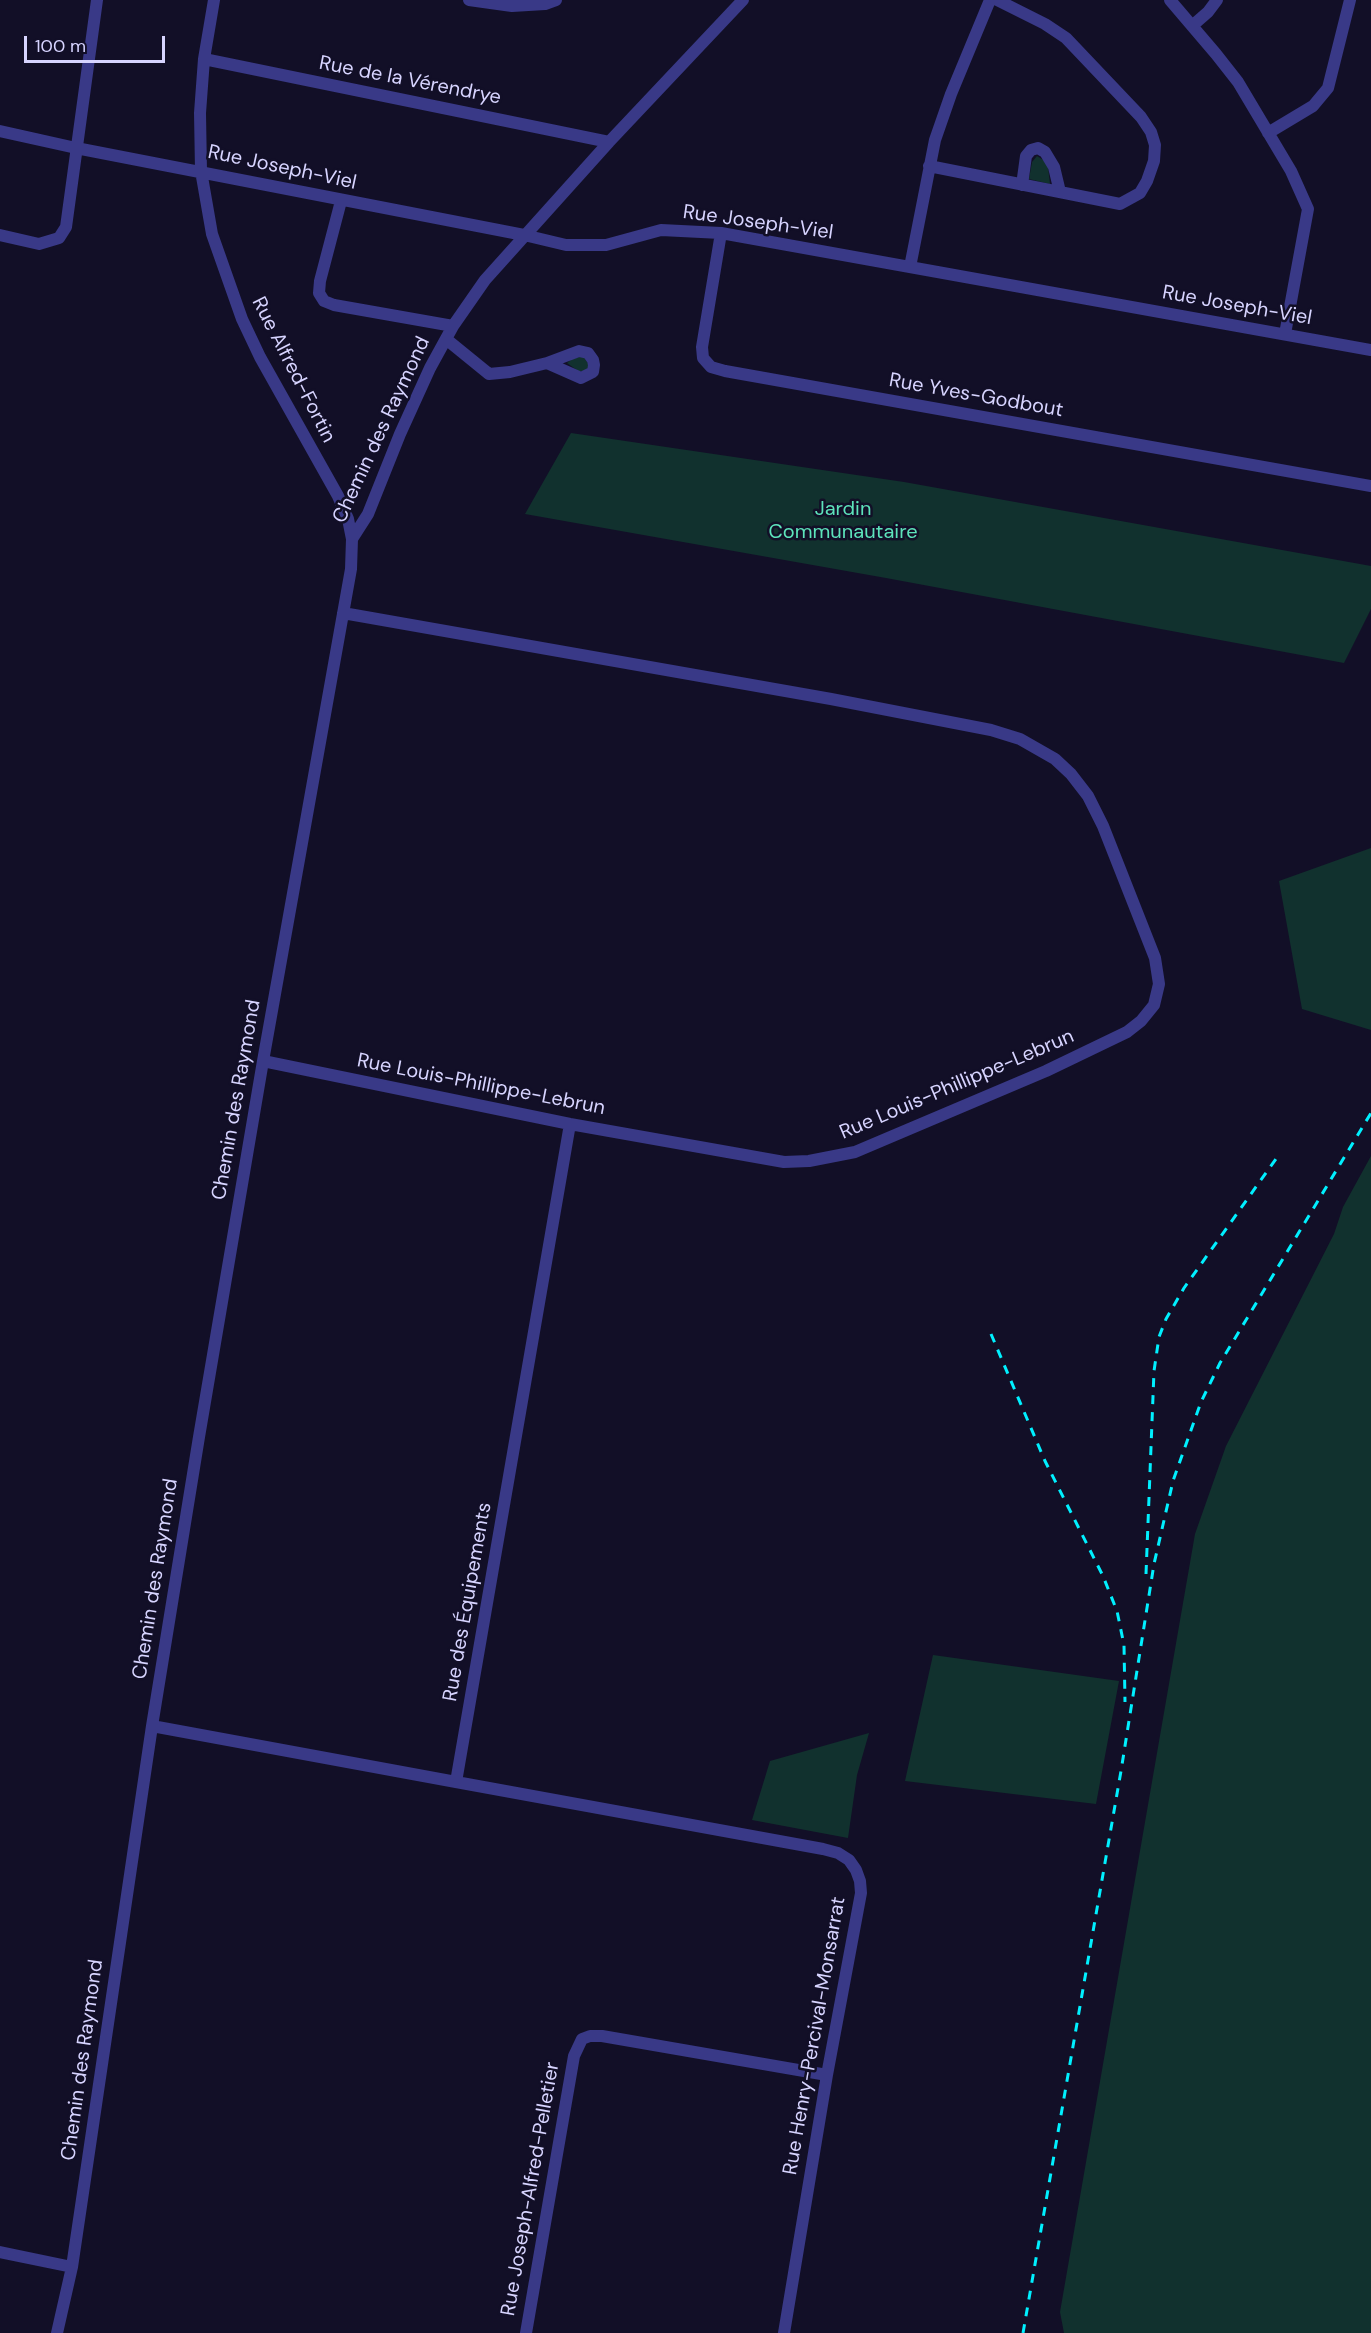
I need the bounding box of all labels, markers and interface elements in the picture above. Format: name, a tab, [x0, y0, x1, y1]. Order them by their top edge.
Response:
scale bar	[27, 24, 168, 62]
text: 100 m	[35, 34, 86, 58]
street label: Rue de la Vérendrye	[317, 52, 503, 110]
street label: Rue Joseph-Viel	[205, 141, 359, 195]
street label: Rue Joseph-Viel	[681, 201, 835, 245]
street label: Rue Joseph-Viel	[1160, 281, 1314, 331]
street label: Rue Alfred-Fortin	[246, 293, 340, 447]
street label: Chemin des Raymond	[328, 333, 436, 527]
street label: Rue Yves-Godbout	[887, 369, 1065, 423]
park label: Jardin Communautaire	[768, 498, 918, 545]
street label: Chemin des Raymond	[208, 998, 266, 1202]
street label: Rue Louis-Phillippe-Lebrun	[836, 1025, 1078, 1145]
street label: Rue Louis-Phillippe-Lebrun	[355, 1049, 607, 1121]
street label: Chemin des Raymond	[128, 1477, 184, 1681]
street label: Rue des Équipements	[439, 1501, 497, 1703]
street label: Rue Henry-Percival-Monsarrat	[779, 1895, 851, 2177]
street label: Chemin des Raymond	[57, 1958, 109, 2162]
street label: Rue Joseph-Alfred-Pelletier	[497, 2060, 565, 2318]

